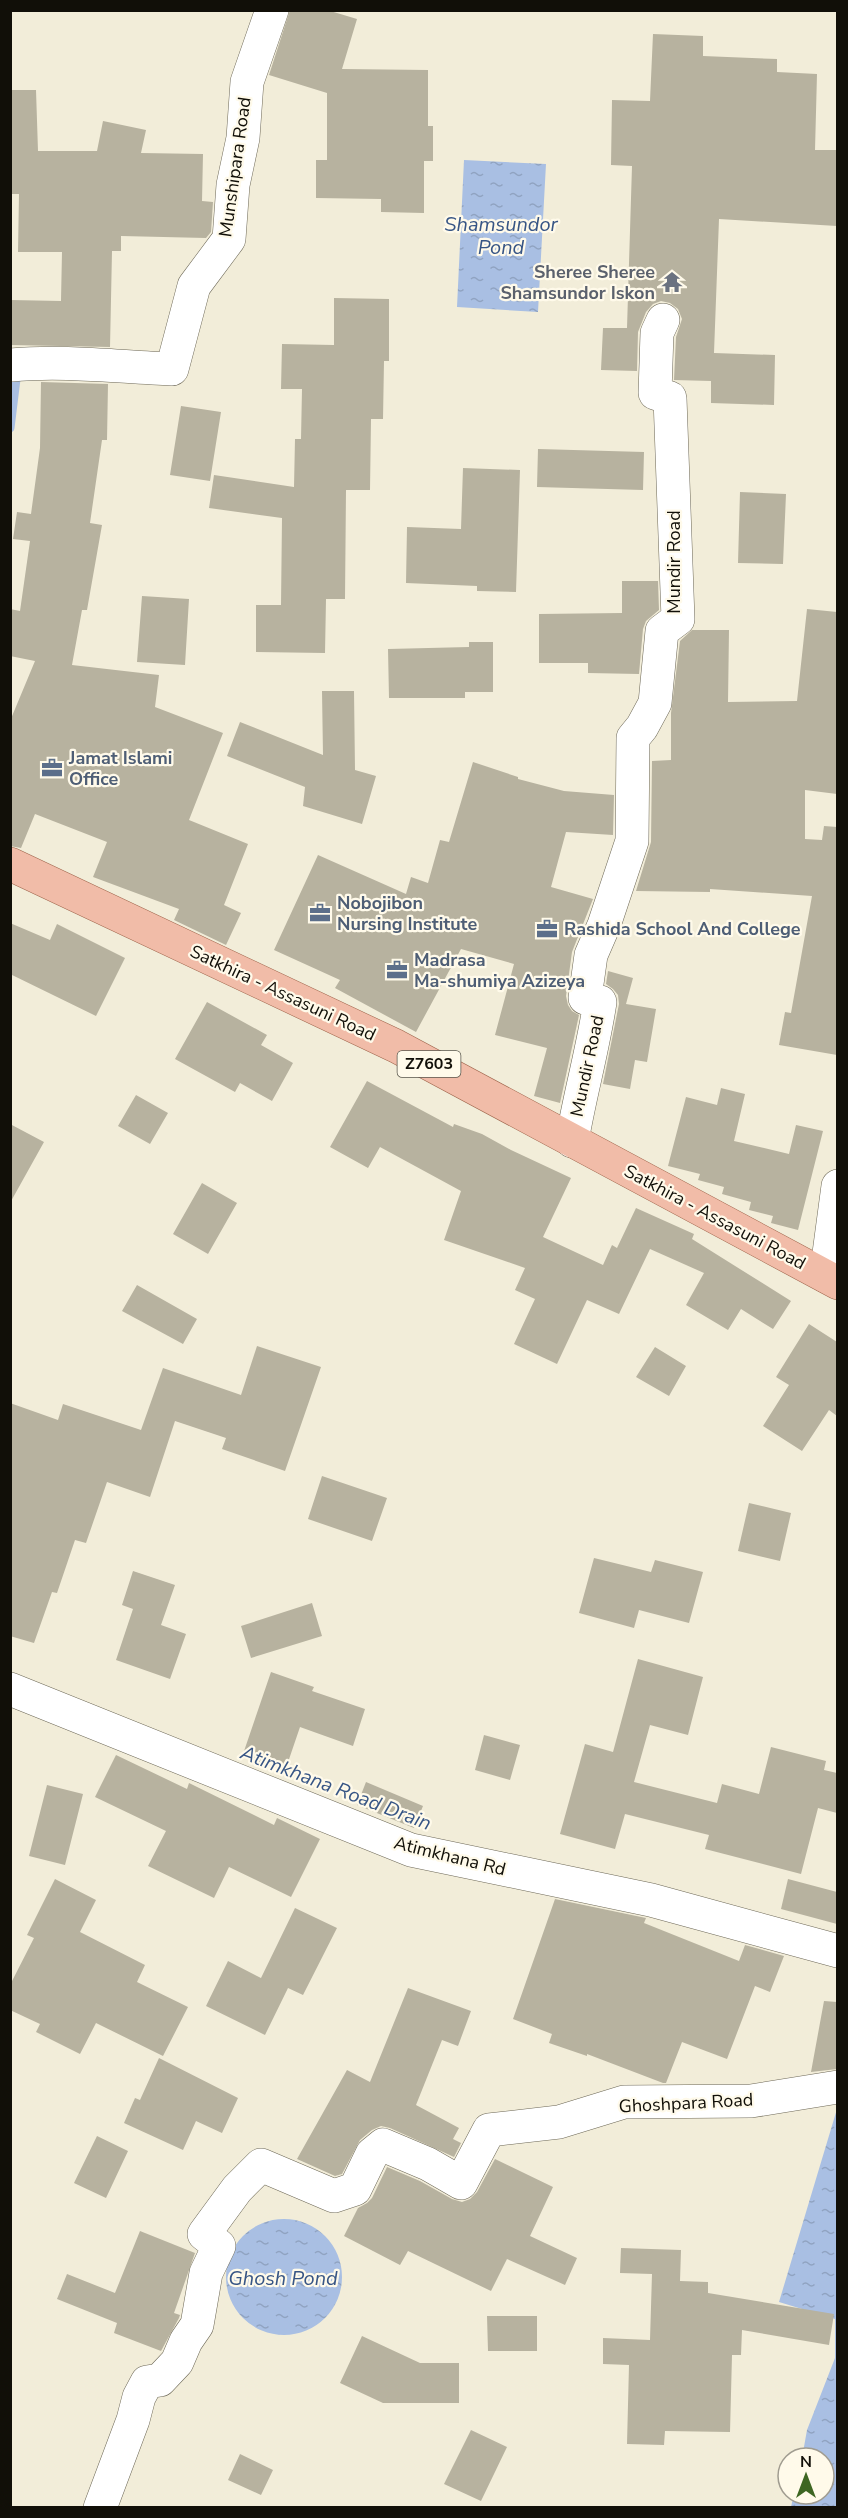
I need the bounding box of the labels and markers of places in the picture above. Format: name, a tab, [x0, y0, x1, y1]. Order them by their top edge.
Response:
place label: Sheree Sheree Shamsundor Iskon	[500, 260, 655, 305]
temple icon: Sheree Sheree Shamsundor Iskon	[660, 270, 684, 294]
place label: Jamat Islami Office	[68, 746, 172, 791]
office icon: Jamat Islami Office	[40, 756, 64, 780]
place label: Nobojibon Nursing Institute	[337, 891, 477, 936]
office icon: Nobojibon Nursing Institute	[308, 901, 332, 925]
office icon: Rashida School And College	[535, 917, 559, 941]
place label: Rashida School And College	[564, 917, 801, 941]
place label: Madrasa Ma-shumiya Azizeya	[414, 948, 585, 993]
office icon: Madrasa Ma-shumiya Azizeya	[385, 958, 409, 982]

